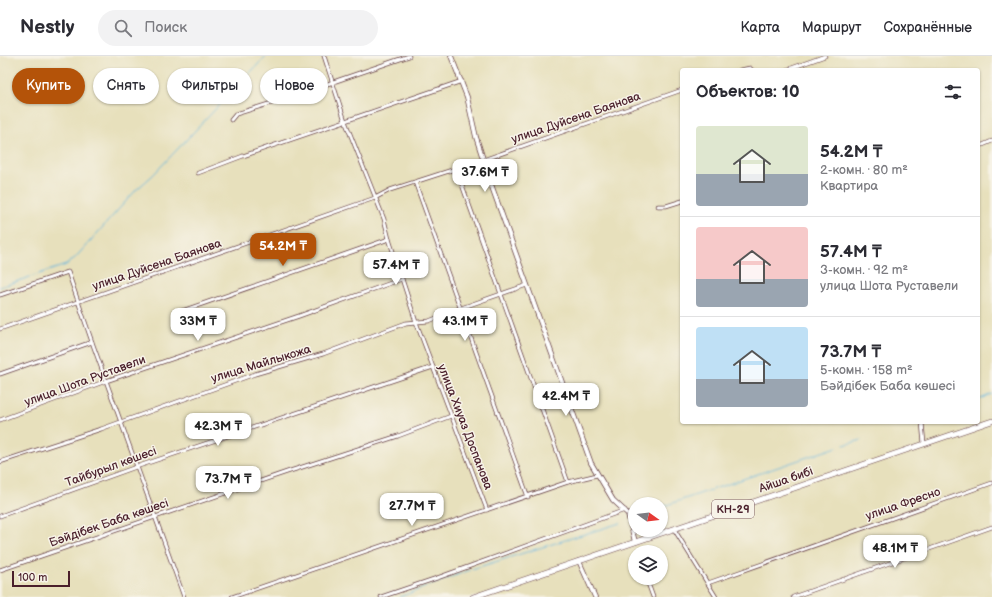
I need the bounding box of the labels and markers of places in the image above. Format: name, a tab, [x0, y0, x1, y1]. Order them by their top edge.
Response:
pin: 37.6M ₸	[448, 159, 522, 193]
pin: 54.2M ₸	[246, 233, 320, 267]
pin: 57.4M ₸	[359, 252, 433, 286]
pin: 33M ₸	[170, 308, 226, 342]
pin: 43.1M ₸	[428, 308, 502, 342]
pin: 42.4M ₸	[529, 383, 603, 417]
pin: 42.3M ₸	[181, 413, 255, 447]
pin: 73.7M ₸	[191, 466, 265, 500]
pin: 27.7M ₸	[375, 493, 449, 527]
pin: 48.1M ₸	[858, 535, 932, 569]

